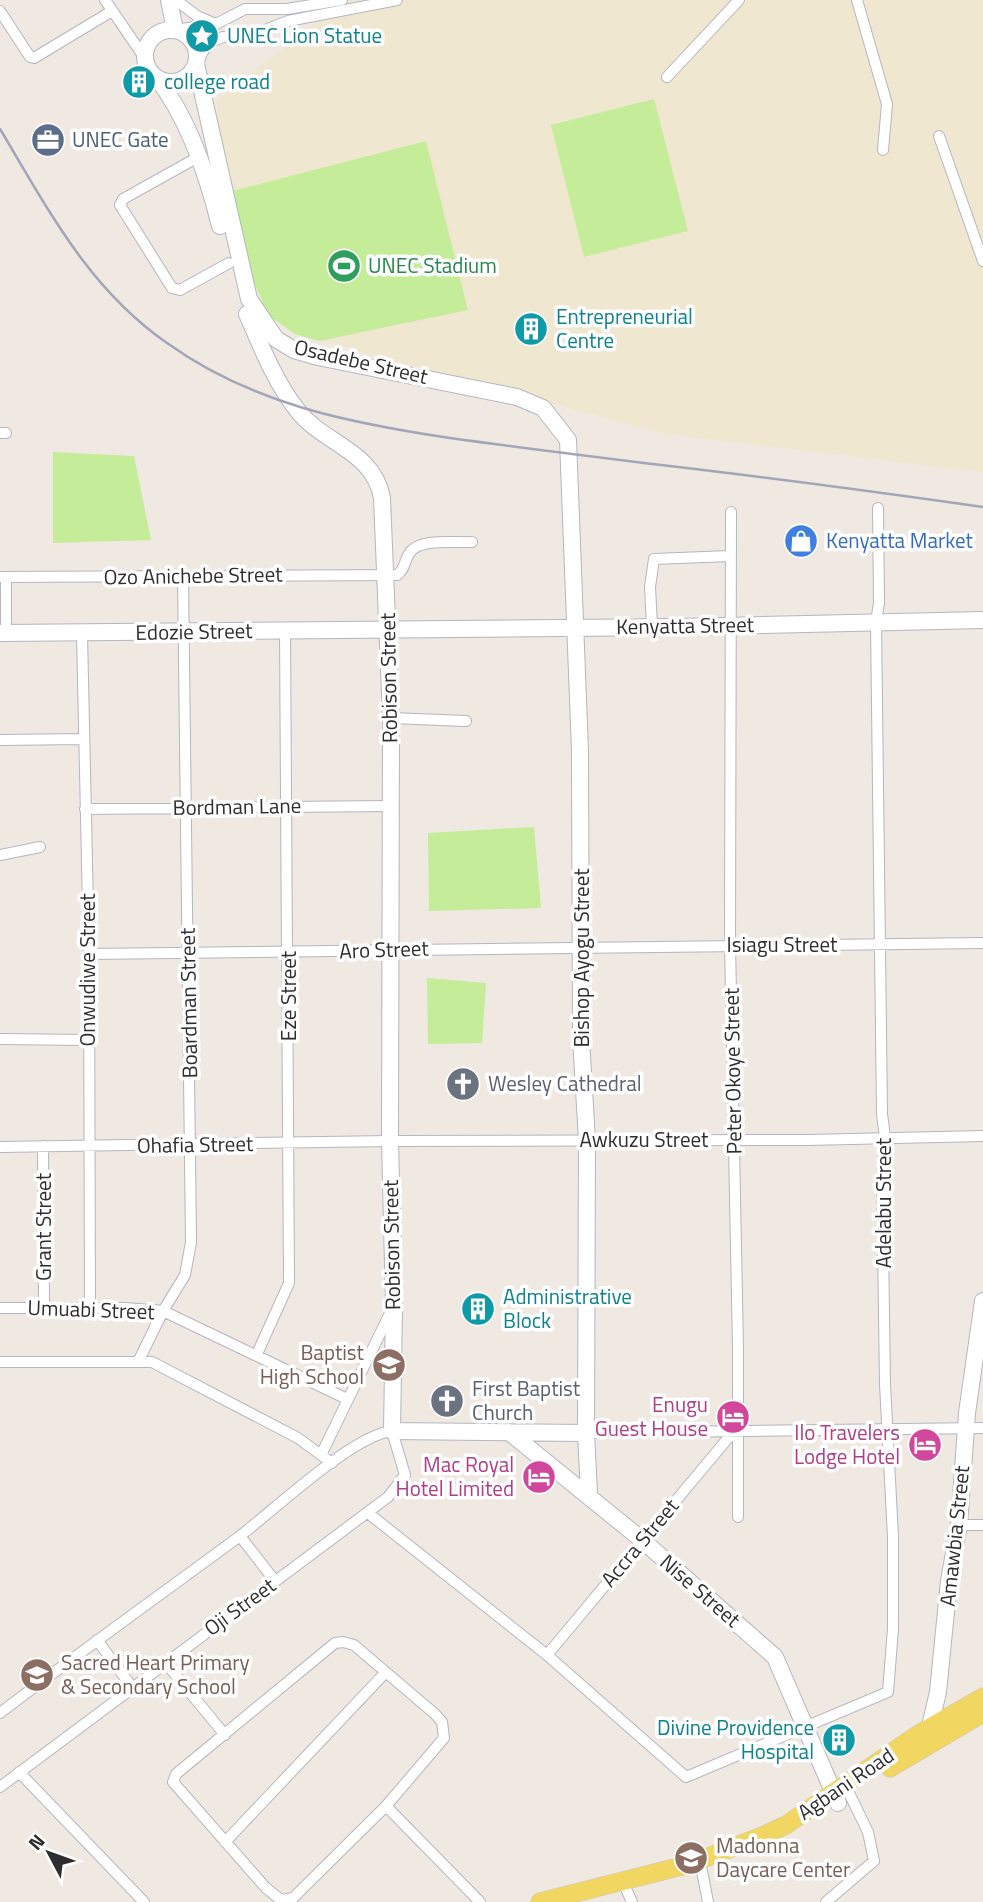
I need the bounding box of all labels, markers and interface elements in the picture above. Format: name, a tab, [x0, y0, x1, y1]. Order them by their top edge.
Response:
place icon: UNEC Lion Statue	[183, 17, 221, 55]
place label: UNEC Lion Statue	[227, 19, 382, 51]
building icon: college road	[120, 63, 158, 101]
place label: college road	[164, 65, 270, 97]
office icon: UNEC Gate	[29, 121, 67, 159]
place label: UNEC Gate	[72, 123, 169, 155]
sports icon: UNEC Stadium	[325, 247, 363, 285]
place label: UNEC Stadium	[368, 249, 497, 281]
place label: Entrepreneurial Centre	[556, 300, 693, 356]
building icon: Entrepreneurial Centre	[512, 310, 550, 348]
street label: Osadebe Street	[291, 330, 432, 392]
shop icon: Kenyatta Market	[782, 522, 820, 560]
place label: Kenyatta Market	[826, 524, 974, 556]
street label: Ozo Anichebe Street	[103, 557, 283, 593]
street label: Kenyatta Street	[616, 608, 755, 642]
street label: Robison Street	[371, 612, 405, 743]
street label: Edozie Street	[135, 614, 253, 648]
street label: Bordman Lane	[172, 789, 302, 823]
street label: Bishop Ayogu Street	[565, 868, 597, 1048]
street label: Onwudiwe Street	[71, 893, 103, 1047]
street label: Boardman Street	[171, 927, 205, 1079]
street label: Isiagu Street	[727, 928, 838, 960]
street label: Aro Street	[339, 931, 430, 967]
street label: Eze Street	[272, 950, 304, 1041]
street label: Peter Okoye Street	[715, 987, 749, 1155]
church icon: Wesley Cathedral	[444, 1065, 482, 1103]
place label: Wesley Cathedral	[488, 1067, 642, 1099]
street label: Awkuzu Street	[580, 1123, 709, 1155]
street label: Ohafia Street	[136, 1127, 254, 1161]
street label: Adelabu Street	[867, 1137, 899, 1268]
street label: Grant Street	[27, 1172, 59, 1281]
street label: Robison Street	[374, 1179, 408, 1310]
place label: Administrative Block	[503, 1280, 632, 1336]
building icon: Administrative Block	[459, 1290, 497, 1328]
street label: Umuabi Street	[27, 1291, 156, 1327]
place label: Baptist High School	[260, 1336, 365, 1392]
school or university icon: Baptist High School	[370, 1346, 408, 1384]
place label: First Baptist Church	[472, 1372, 581, 1428]
church icon: First Baptist Church	[428, 1382, 466, 1420]
place label: Enugu Guest House	[595, 1388, 708, 1444]
hotel icon: Enugu Guest House	[714, 1398, 752, 1436]
place label: Ilo Travelers Lodge Hotel	[794, 1416, 900, 1472]
hotel icon: Ilo Travelers Lodge Hotel	[906, 1426, 944, 1464]
place label: Mac Royal Hotel Limited	[396, 1448, 514, 1504]
hotel icon: Mac Royal Hotel Limited	[520, 1458, 558, 1496]
street label: Amawbia Street	[931, 1463, 977, 1608]
street label: Accra Street	[593, 1491, 686, 1594]
street label: Nise Street	[653, 1546, 749, 1635]
street label: Oji Street	[197, 1569, 282, 1643]
place label: Sacred Heart Primary & Secondary School	[61, 1646, 250, 1702]
school or university icon: Sacred Heart Primary & Secondary School	[18, 1656, 56, 1694]
place label: Divine Providence Hospital	[657, 1711, 814, 1767]
building icon: Divine Providence Hospital	[820, 1721, 858, 1759]
street label: Agbani Road	[791, 1739, 900, 1827]
north arrow	[14, 1818, 84, 1888]
text: N	[21, 1827, 51, 1856]
place label: Madonna Daycare Center	[716, 1829, 850, 1885]
school or university icon: Madonna Daycare Center	[672, 1839, 710, 1877]

